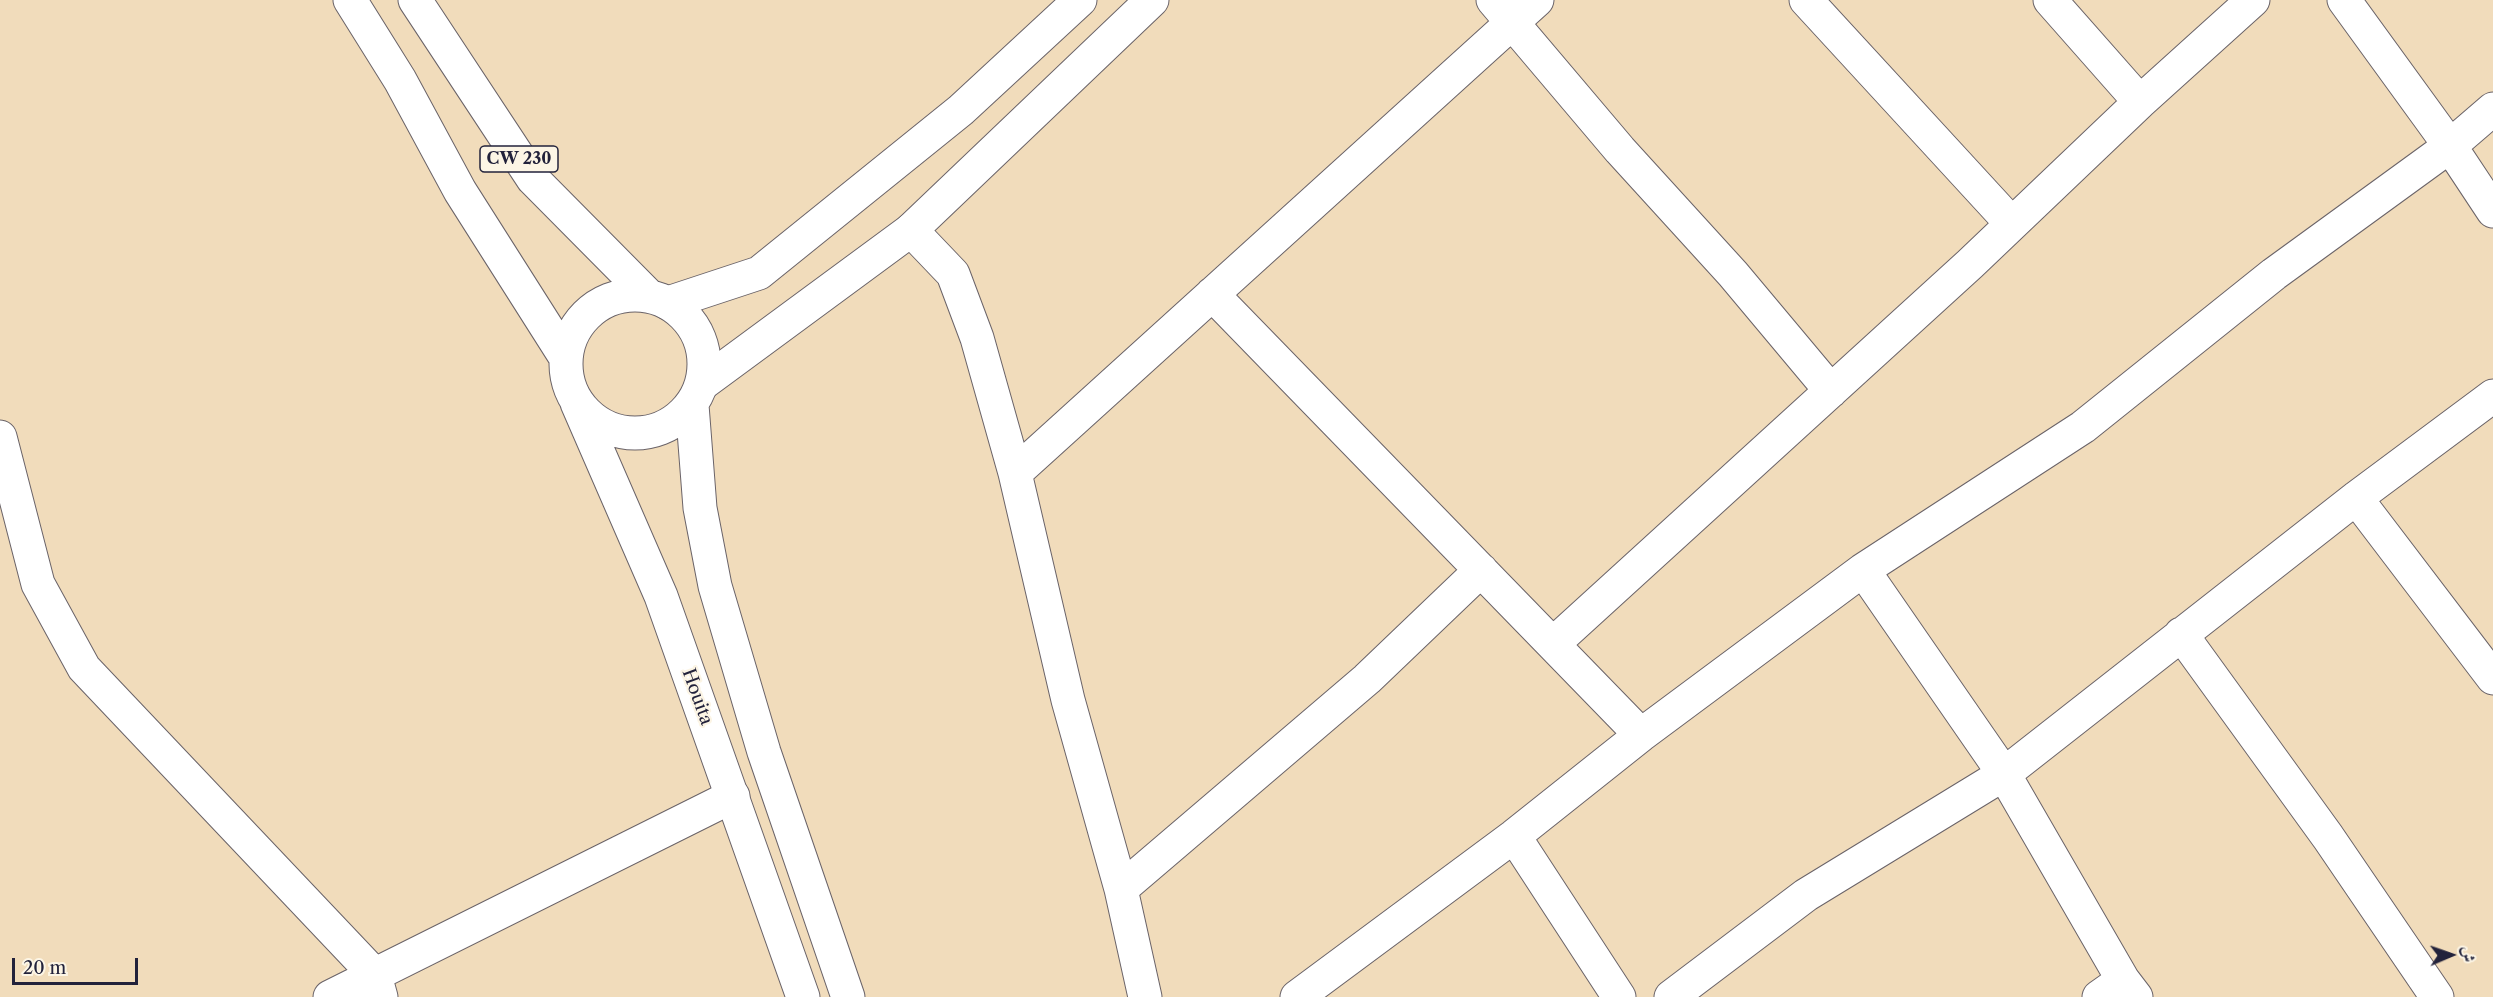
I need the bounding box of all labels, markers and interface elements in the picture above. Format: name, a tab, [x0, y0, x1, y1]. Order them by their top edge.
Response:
road number: CW 230	[480, 146, 558, 172]
street label: Houita	[677, 666, 717, 728]
north arrow	[2421, 925, 2481, 985]
scale bar	[15, 946, 141, 984]
text: ش	[2459, 946, 2479, 963]
text: 20 m	[23, 957, 66, 979]

